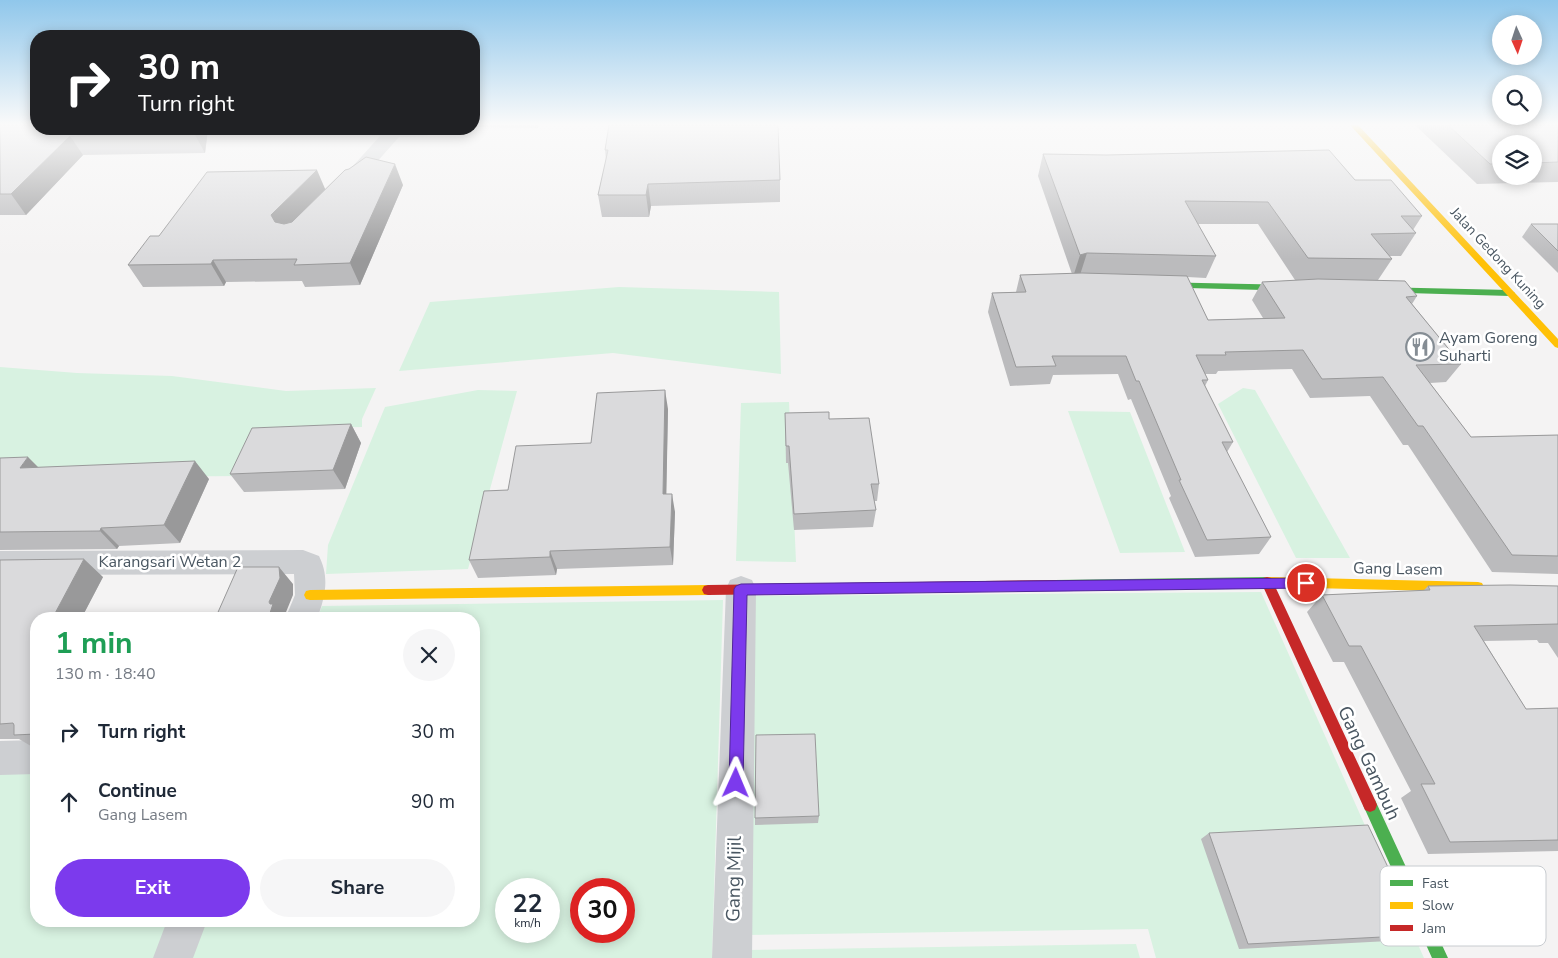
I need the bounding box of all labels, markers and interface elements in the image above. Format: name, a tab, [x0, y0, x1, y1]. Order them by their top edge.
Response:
north arrow	[1492, 15, 1542, 65]
map controls	[1492, 15, 1542, 185]
text: 30 m	[138, 44, 220, 91]
icon: right	[55, 50, 120, 115]
button: search	[1492, 75, 1542, 125]
text: Turn right	[138, 89, 234, 119]
button: layers	[1492, 135, 1542, 185]
street label: Jalan Gedong Kuning	[1445, 202, 1550, 313]
place label: Ayam Goreng Suharti	[1439, 327, 1538, 367]
restaurant icon: Ayam Goreng Suharti	[1405, 332, 1435, 362]
street label: Karangsari Wetan 2	[99, 551, 241, 573]
street label: Gang Lasem	[1353, 557, 1443, 581]
pin	[1285, 562, 1327, 604]
icon: arrive	[1292, 569, 1320, 597]
text: 1 min	[55, 623, 133, 664]
button: close	[403, 629, 455, 681]
text: 130 m · 18:40	[55, 663, 156, 685]
street label: Gang Gambuh	[1331, 702, 1407, 824]
icon: right	[55, 718, 83, 746]
text: Turn right	[98, 719, 185, 745]
text: 30 m	[411, 719, 455, 745]
position arrow	[709, 756, 761, 808]
text: Continue	[98, 778, 177, 804]
icon: ahead	[55, 788, 83, 816]
text: 90 m	[411, 789, 455, 815]
text: Gang Lasem	[98, 804, 188, 826]
street label: Gang Mijil	[720, 835, 748, 922]
button: Exit	[55, 859, 250, 917]
button: Share	[260, 859, 455, 917]
legend	[1380, 866, 1546, 946]
text: Fast	[1422, 874, 1448, 893]
speed limit sign: 30	[570, 878, 635, 943]
text: 22	[512, 887, 543, 921]
text: Slow	[1422, 896, 1454, 915]
text: km/h	[514, 915, 541, 931]
text: Jam	[1421, 919, 1446, 938]

